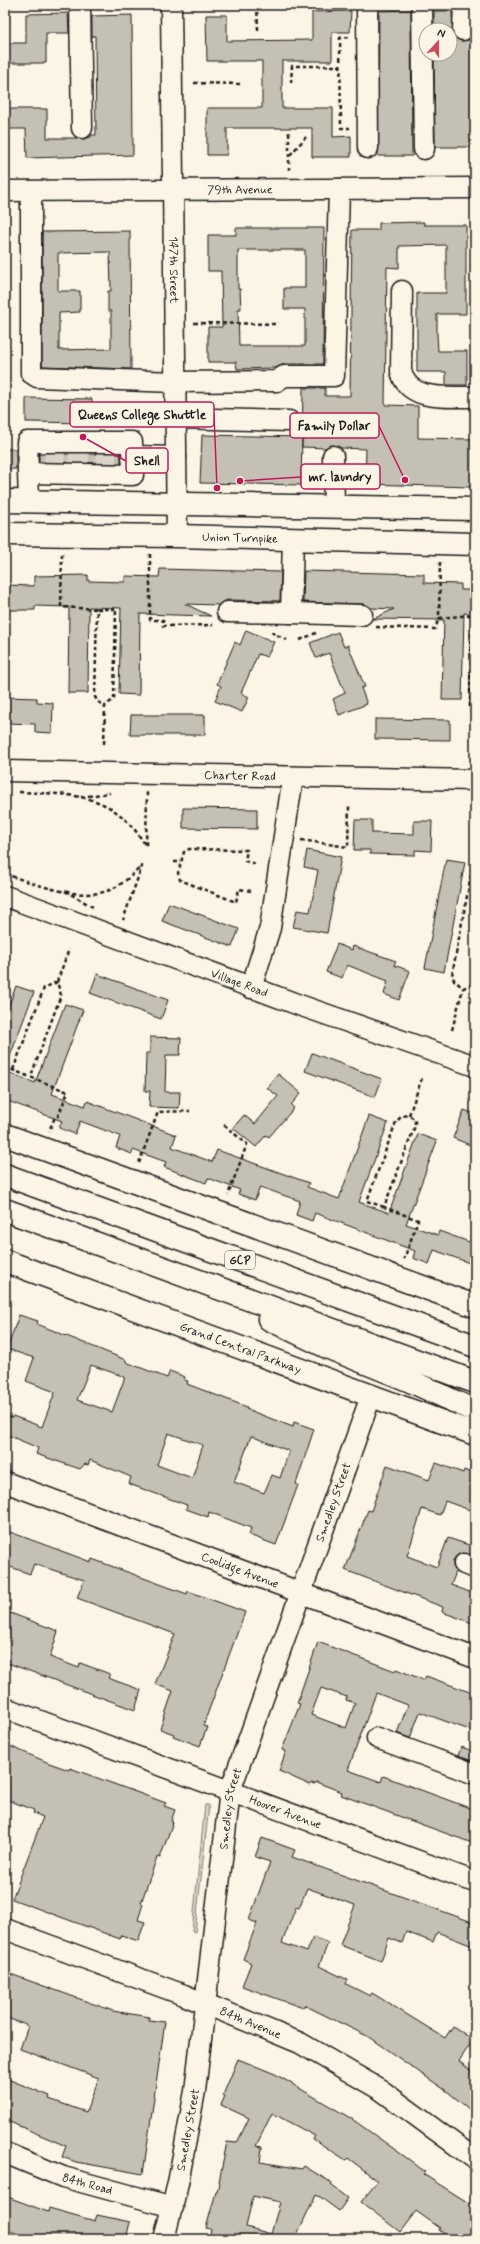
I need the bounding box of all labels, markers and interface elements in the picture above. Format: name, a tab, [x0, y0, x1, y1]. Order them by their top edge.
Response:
north arrow	[418, 22, 458, 62]
text: N	[435, 26, 447, 41]
street label: 79th Avenue	[207, 182, 273, 199]
street label: 147th Street	[165, 236, 181, 304]
callout: Queens College Shuttle	[70, 402, 214, 427]
text: Queens College Shuttle	[78, 407, 207, 426]
callout: Family Dollar	[290, 413, 379, 438]
text: Family Dollar	[298, 418, 371, 435]
callout: Shell	[126, 448, 168, 473]
text: Shell	[134, 453, 160, 470]
callout: mr. laundry	[301, 464, 380, 489]
text: mr. laundry	[309, 469, 372, 486]
street label: Union Turnpike	[202, 530, 278, 548]
street label: Charter Road	[204, 768, 276, 785]
street label: Village Road	[208, 966, 270, 1002]
road number: GCP	[225, 1251, 255, 1269]
street label: Grand Central Parkway	[177, 1319, 303, 1378]
street label: Smedley Street	[312, 1460, 356, 1544]
street label: Coolidge Avenue	[199, 1549, 281, 1593]
street label: Smedley Street	[216, 1765, 247, 1851]
street label: Hoover Avenue	[247, 1792, 323, 1833]
street label: 84th Avenue	[217, 2004, 284, 2043]
street label: Smedley Street	[173, 2087, 204, 2172]
street label: 84th Road	[60, 2170, 114, 2199]

